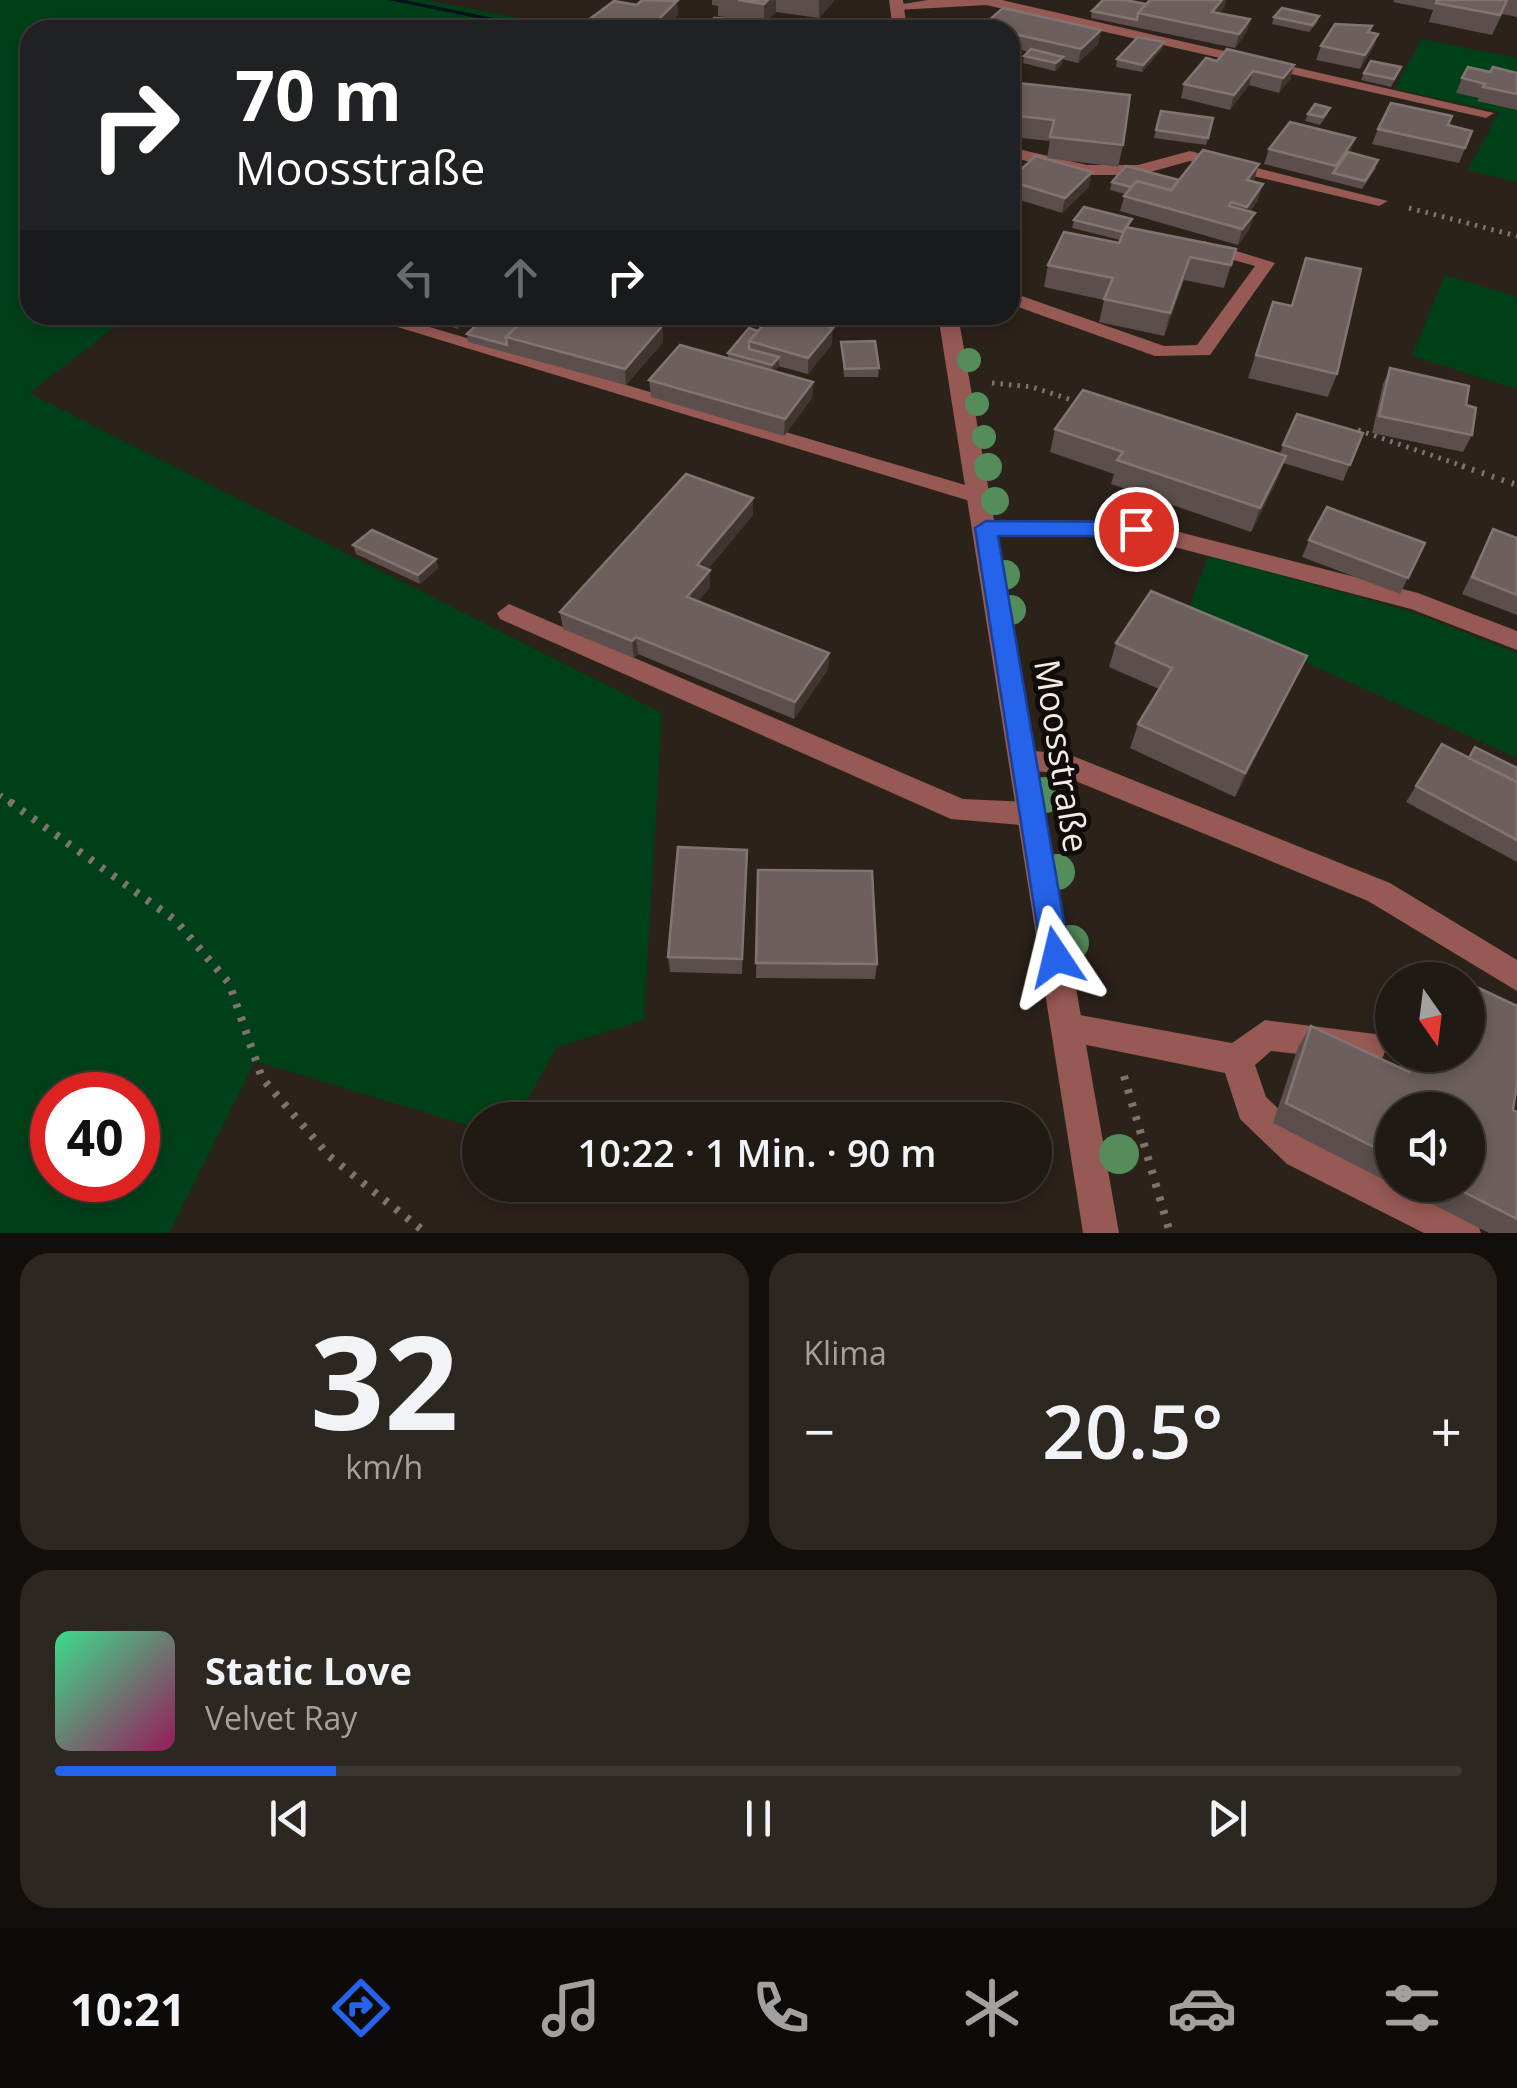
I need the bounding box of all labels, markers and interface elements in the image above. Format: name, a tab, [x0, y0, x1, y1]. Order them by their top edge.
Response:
text: 70 m	[235, 46, 402, 142]
icon: right	[70, 60, 200, 190]
text: Moosstraße	[235, 137, 485, 198]
icon: left	[388, 250, 443, 305]
icon: ahead	[493, 250, 548, 305]
icon: right	[598, 250, 653, 305]
pin	[1094, 487, 1179, 572]
icon: arrive	[1109, 502, 1164, 557]
street label: Moosstraße	[1024, 656, 1101, 856]
position arrow	[1004, 905, 1108, 1009]
north arrow	[1375, 962, 1485, 1072]
map controls	[1375, 962, 1485, 1202]
speed limit sign: 40	[30, 1072, 160, 1202]
button: sound	[1375, 1092, 1485, 1202]
text: 10:22 · 1 Min. · 90 m	[578, 1126, 936, 1178]
text: 32	[310, 1291, 459, 1468]
text: Klima	[804, 1331, 887, 1374]
text: 20.5°	[1042, 1379, 1223, 1481]
text: −	[804, 1393, 835, 1468]
text: +	[1431, 1393, 1462, 1468]
text: km/h	[345, 1445, 423, 1488]
text: Static Love	[205, 1644, 412, 1696]
text: Velvet Ray	[205, 1696, 357, 1739]
icon: previous	[262, 1791, 317, 1846]
icon: pause	[731, 1791, 786, 1846]
icon: next	[1200, 1791, 1255, 1846]
icon: directions	[326, 1973, 396, 2043]
icon: music	[536, 1973, 606, 2043]
icon: phone	[746, 1973, 816, 2043]
icon: climate	[957, 1973, 1027, 2043]
icon: car	[1167, 1973, 1237, 2043]
icon: filters	[1377, 1973, 1447, 2043]
text: 10:21	[70, 1978, 186, 2039]

